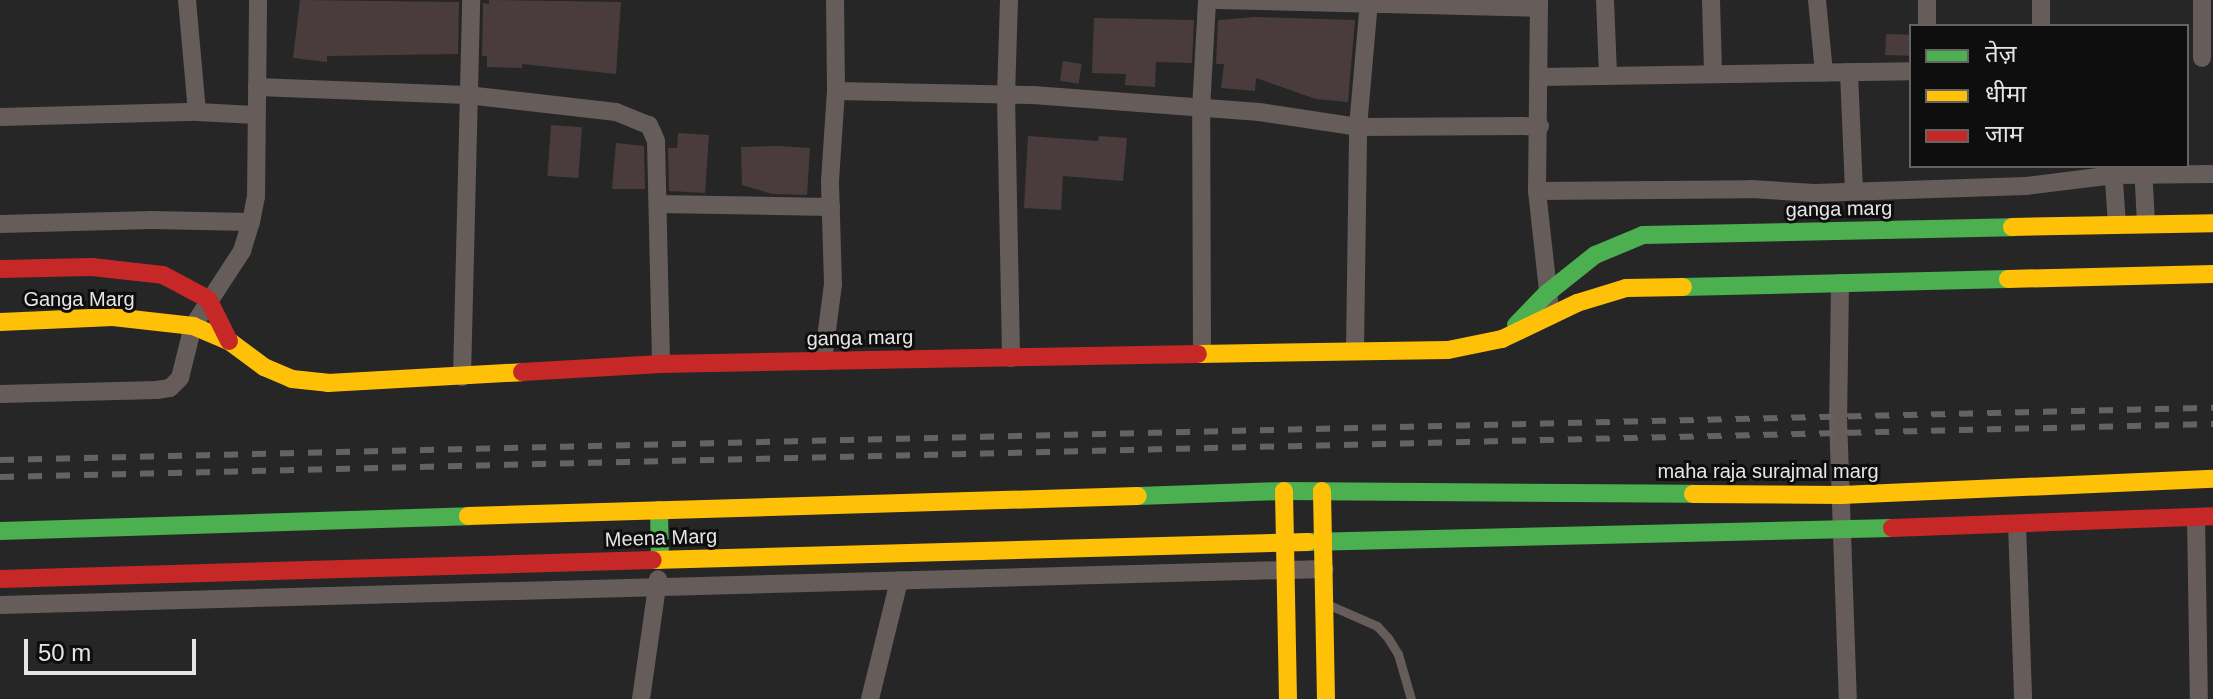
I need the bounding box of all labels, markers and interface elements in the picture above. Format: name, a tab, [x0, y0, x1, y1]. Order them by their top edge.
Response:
legend	[1909, 24, 2189, 168]
text: तेज़	[1985, 40, 2017, 67]
text: धीमा	[1985, 80, 2027, 107]
text: जाम	[1985, 120, 2023, 147]
street label: ganga marg	[1785, 196, 1893, 222]
street label: Ganga Marg	[23, 287, 135, 311]
street label: ganga marg	[806, 325, 914, 351]
street label: maha raja surajmal marg	[1657, 459, 1879, 483]
street label: Meena Marg	[604, 524, 718, 552]
scale bar	[28, 623, 200, 673]
text: 50 m	[38, 639, 91, 666]

